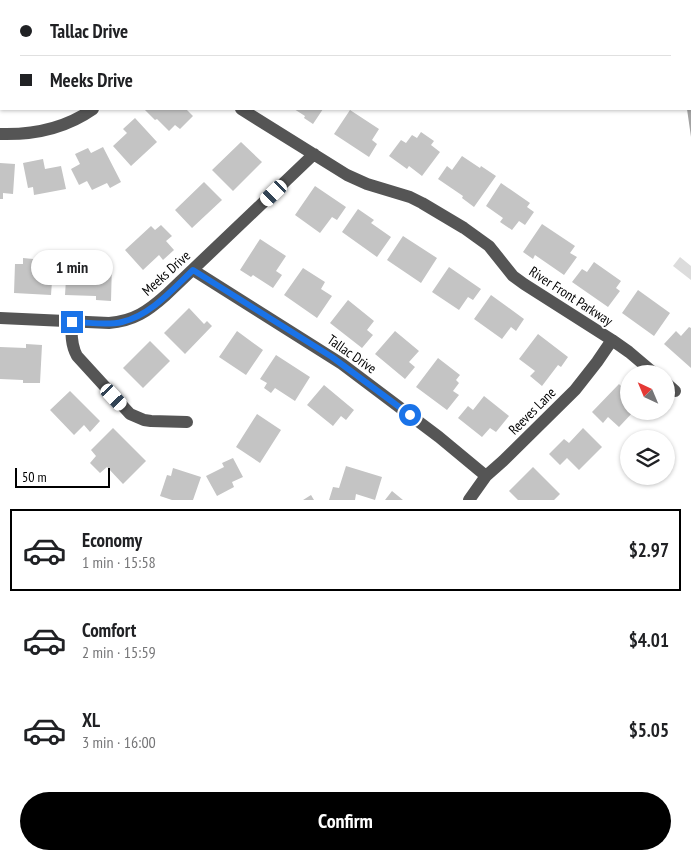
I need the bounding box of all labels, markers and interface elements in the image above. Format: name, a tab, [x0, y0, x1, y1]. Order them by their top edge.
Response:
text: Tallac Drive	[50, 19, 128, 43]
text: Meeks Drive	[50, 68, 133, 92]
car	[257, 177, 290, 209]
street label: Meeks Drive	[138, 246, 194, 299]
callout: 1 min	[31, 250, 113, 284]
text: 1 min	[56, 257, 88, 277]
street label: River Front Parkway	[526, 262, 617, 330]
route end	[61, 311, 83, 333]
street label: Tallac Drive	[324, 331, 380, 378]
north arrow	[620, 365, 675, 420]
map controls	[620, 365, 675, 485]
car	[98, 381, 129, 413]
street label: Reeves Lane	[505, 383, 560, 438]
route start	[399, 404, 421, 426]
button: layers	[620, 430, 675, 485]
scale bar	[15, 465, 110, 488]
text: 50 m	[22, 468, 47, 486]
icon: car	[22, 528, 67, 573]
text: Economy	[82, 528, 142, 552]
text: $2.97	[629, 538, 669, 562]
text: 1 min · 15:58	[82, 552, 156, 572]
icon: car	[22, 618, 67, 663]
text: Comfort	[82, 618, 136, 642]
text: $4.01	[629, 628, 669, 652]
text: 2 min · 15:59	[82, 642, 156, 662]
icon: car	[22, 708, 67, 753]
text: XL	[82, 708, 100, 732]
text: $5.05	[629, 718, 669, 742]
text: 3 min · 16:00	[82, 732, 156, 752]
button: Confirm	[20, 792, 671, 850]

